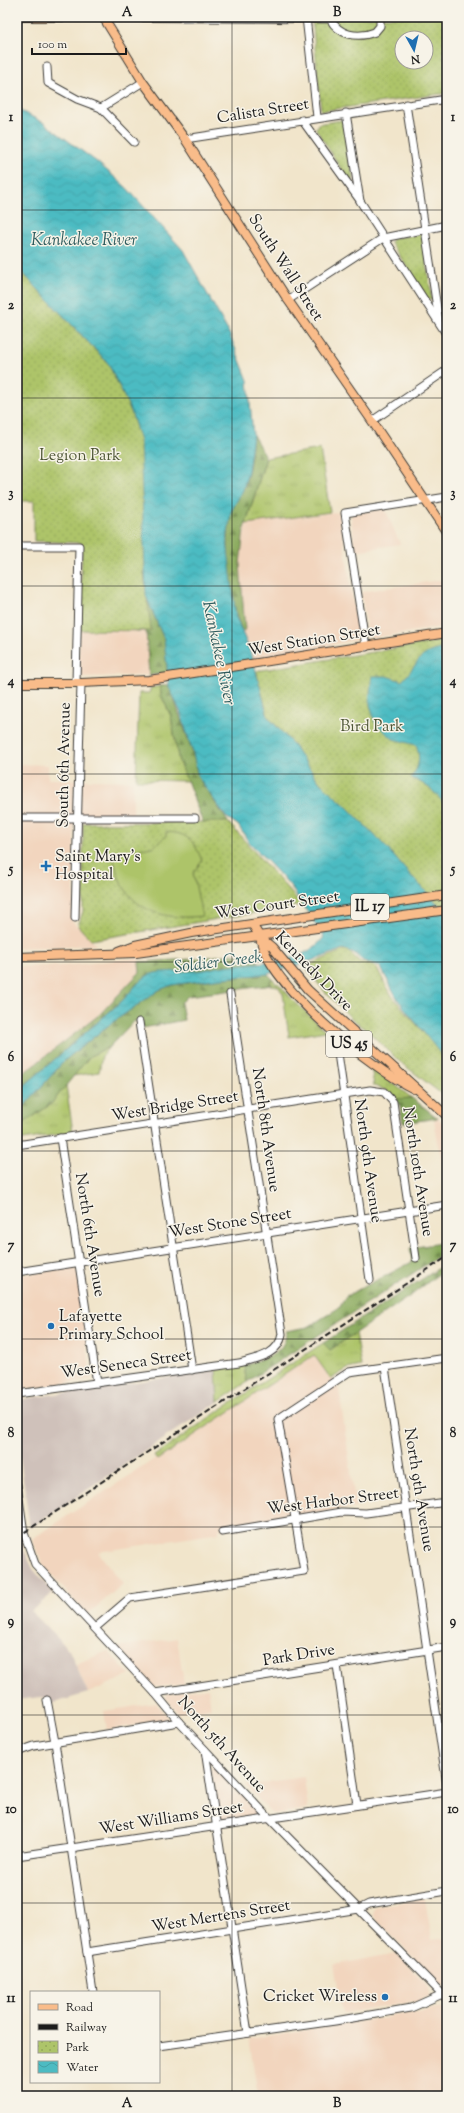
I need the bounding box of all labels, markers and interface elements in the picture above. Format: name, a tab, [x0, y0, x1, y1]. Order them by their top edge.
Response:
text: A	[122, 4, 133, 22]
text: B	[333, 4, 342, 22]
scale bar	[32, 30, 126, 56]
north arrow	[394, 30, 434, 70]
text: 100 m	[38, 36, 67, 54]
text: N	[410, 50, 422, 67]
street label: Calista Street	[215, 93, 311, 131]
text: 1	[9, 109, 14, 127]
text: 1	[451, 109, 456, 127]
street label: South Wall Street	[242, 210, 329, 327]
water label: Kankakee River	[31, 229, 137, 253]
text: 2	[8, 297, 15, 315]
text: 2	[450, 297, 457, 315]
park label: Legion Park	[39, 445, 121, 468]
text: 3	[8, 485, 14, 503]
text: 3	[450, 485, 456, 503]
water label: Kankakee River	[195, 599, 241, 707]
street label: West Station Street	[246, 619, 382, 663]
text: 4	[7, 673, 15, 691]
text: 4	[449, 673, 457, 691]
street label: South 6th Avenue	[52, 702, 78, 828]
park label: Bird Park	[340, 716, 404, 739]
place label: Saint Mary's Hospital	[55, 846, 141, 887]
marker: Saint Mary's Hospital	[40, 860, 52, 872]
text: 5	[8, 861, 14, 879]
text: 5	[450, 861, 456, 879]
street label: West Court Street	[213, 886, 341, 926]
road number: IL 17	[351, 894, 389, 920]
street label: Kennedy Drive	[269, 927, 357, 1017]
water label: Soldier Creek	[173, 946, 264, 980]
road number: US 45	[326, 1031, 372, 1057]
text: 6	[8, 1049, 15, 1067]
text: 6	[450, 1049, 457, 1067]
street label: North 8th Avenue	[245, 1066, 285, 1194]
street label: West Bridge Street	[110, 1086, 241, 1128]
street label: North 9th Avenue	[347, 1098, 387, 1224]
street label: North 10th Avenue	[395, 1106, 439, 1238]
street label: North 6th Avenue	[68, 1171, 110, 1299]
street label: West Stone Street	[167, 1203, 294, 1245]
text: 7	[8, 1237, 15, 1255]
text: 7	[450, 1237, 457, 1255]
place label: Lafayette Primary School	[59, 1306, 164, 1347]
marker: Lafayette Primary School	[46, 1321, 56, 1331]
street label: West Seneca Street	[59, 1344, 193, 1386]
text: 8	[8, 1425, 15, 1443]
text: 8	[450, 1425, 457, 1443]
street label: North 9th Avenue	[397, 1426, 439, 1554]
street label: West Harbor Street	[266, 1482, 401, 1522]
text: 9	[8, 1613, 15, 1631]
text: 9	[450, 1613, 457, 1631]
street label: Park Drive	[261, 1639, 337, 1673]
street label: North 5th Avenue	[171, 1692, 271, 1798]
street label: West Williams Street	[97, 1796, 245, 1842]
text: 10	[5, 1801, 17, 1819]
text: 10	[447, 1801, 459, 1819]
street label: West Mertens Street	[150, 1895, 293, 1939]
place label: Cricket Wireless	[263, 1986, 377, 2009]
text: 11	[7, 1990, 16, 2008]
text: 11	[449, 1990, 458, 2008]
legend	[30, 1991, 160, 2083]
marker: Cricket Wireless	[380, 1992, 390, 2002]
text: Road	[66, 1999, 93, 2017]
text: Railway	[66, 2019, 107, 2037]
text: Park	[66, 2039, 89, 2057]
text: Water	[66, 2059, 99, 2077]
text: A	[122, 2095, 133, 2113]
text: B	[333, 2095, 342, 2113]

